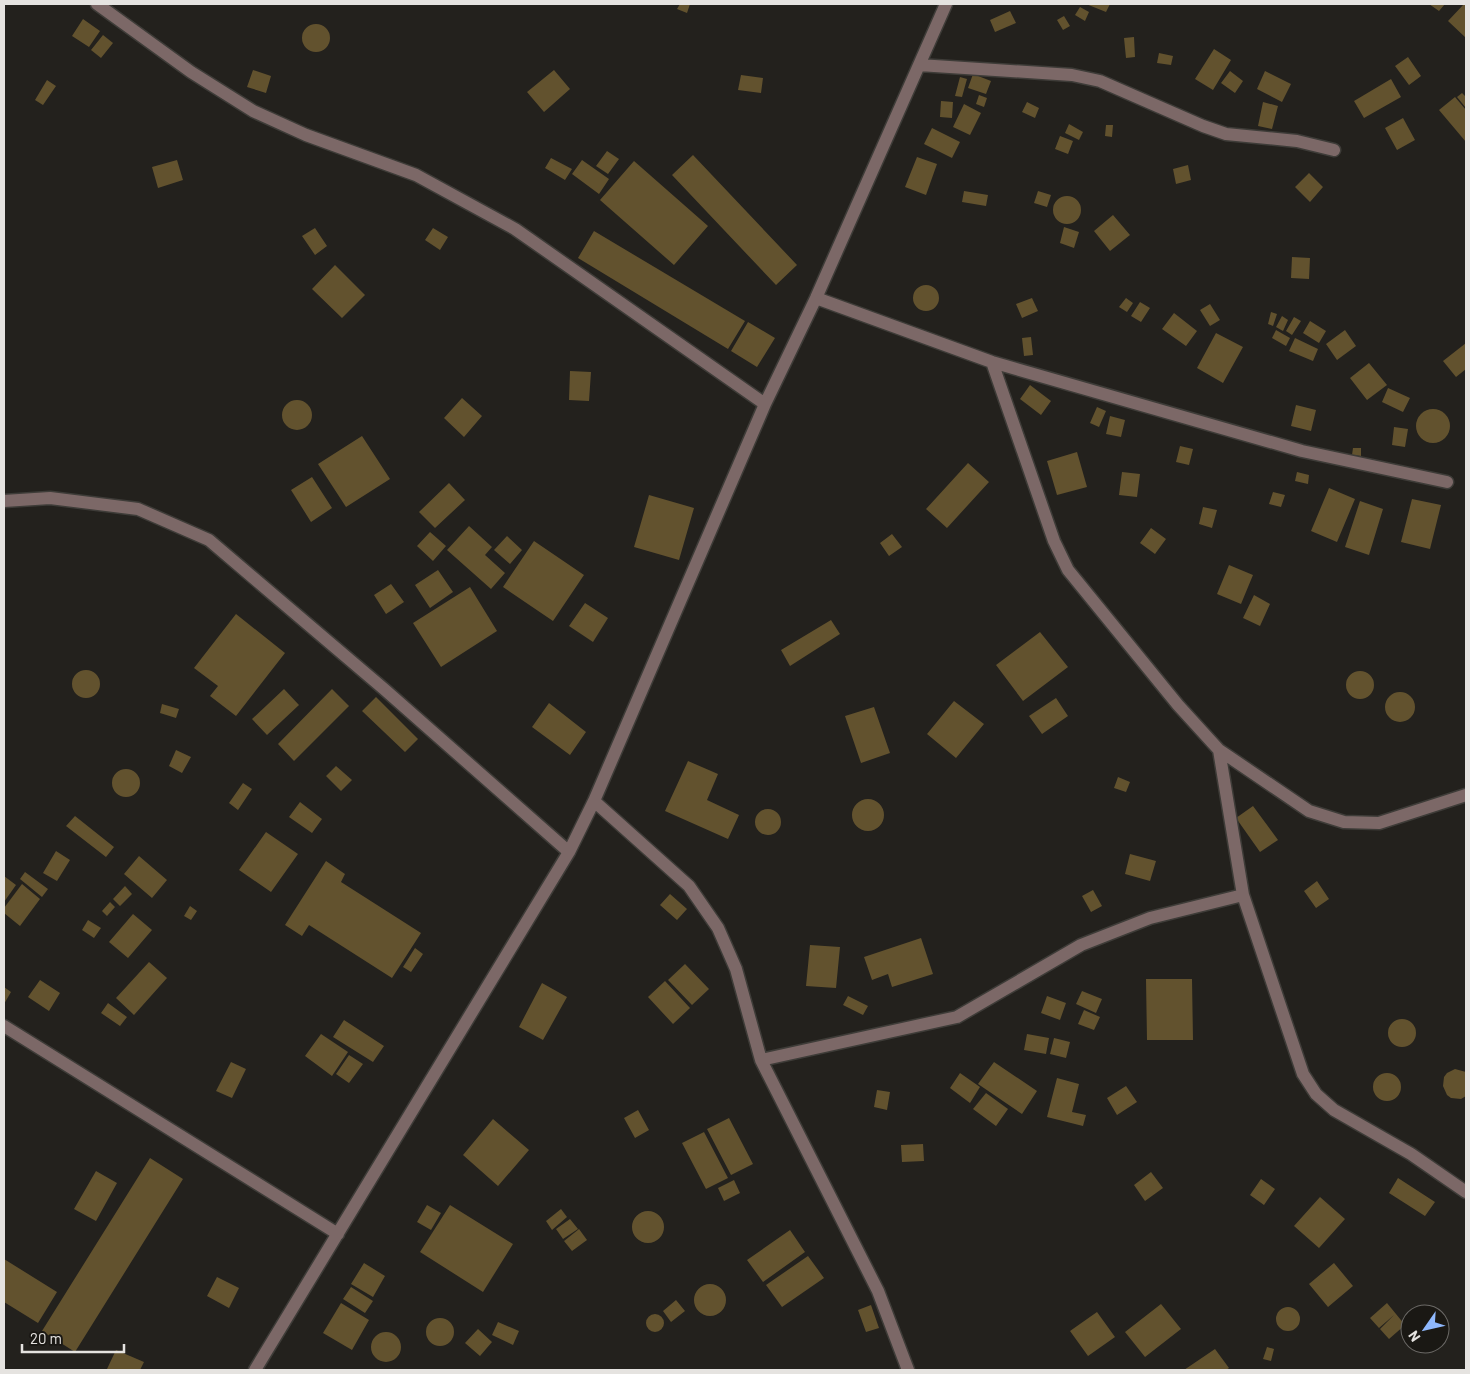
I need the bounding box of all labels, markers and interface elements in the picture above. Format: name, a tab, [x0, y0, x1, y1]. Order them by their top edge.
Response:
north arrow	[1400, 1304, 1450, 1354]
scale bar	[22, 1322, 125, 1354]
text: N	[1404, 1328, 1423, 1345]
text: 20 m	[30, 1329, 62, 1347]

